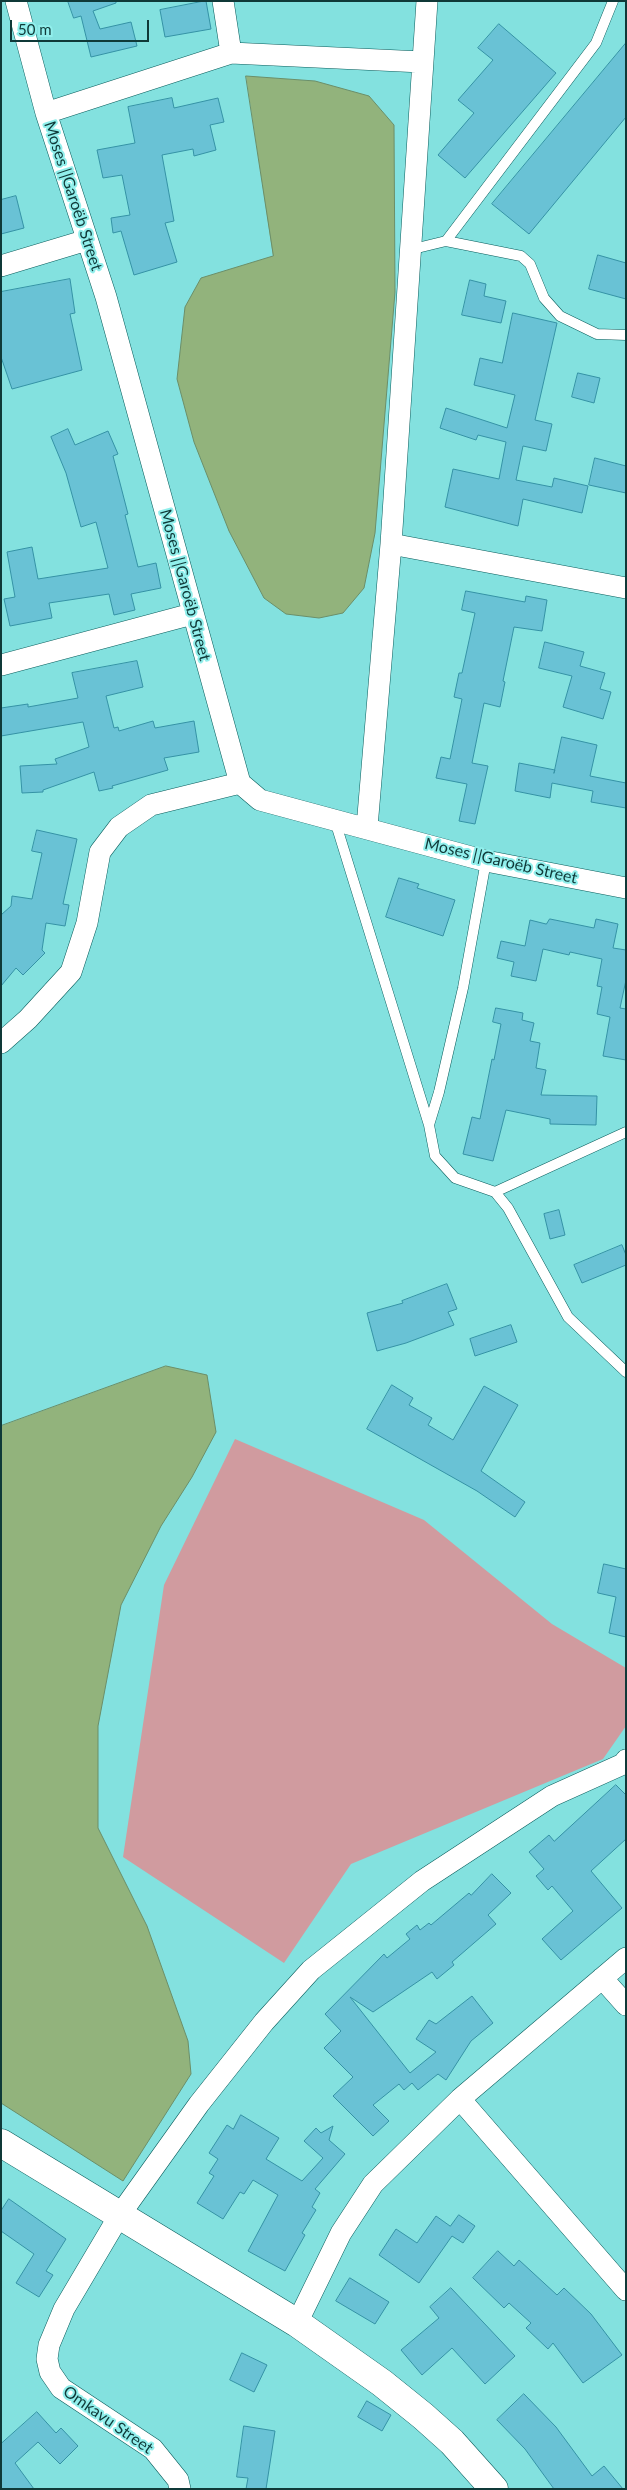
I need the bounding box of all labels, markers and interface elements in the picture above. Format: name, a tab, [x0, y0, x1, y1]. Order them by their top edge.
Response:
scale bar	[12, 10, 151, 42]
text: 50 m	[18, 20, 52, 38]
street label: Moses ǁGaroëb Street	[40, 119, 106, 273]
street label: Moses ǁGaroëb Street	[156, 507, 214, 663]
street label: Moses ǁGaroëb Street	[423, 834, 579, 888]
street label: Omkavu Street	[59, 2382, 157, 2458]

